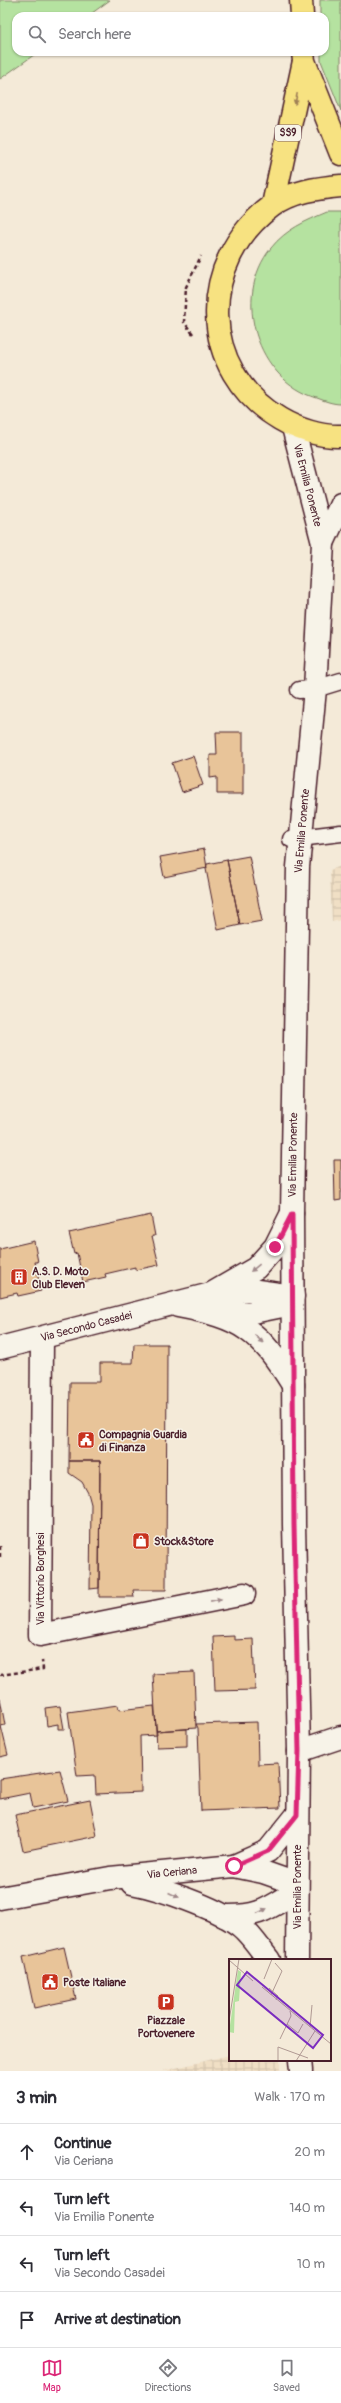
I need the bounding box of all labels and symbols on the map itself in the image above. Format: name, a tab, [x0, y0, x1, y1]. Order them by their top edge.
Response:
one-way arrow	[292, 93, 298, 105]
road number: SS9	[275, 125, 301, 141]
street label: Via Emilia Ponente	[291, 442, 325, 528]
street label: Via Emilia Ponente	[292, 788, 312, 874]
street label: Via Emilia Ponente	[286, 1112, 300, 1198]
route end	[266, 1238, 284, 1256]
one-way arrow	[249, 1264, 260, 1272]
place label: A.S. D. Moto Club Eleven	[32, 1265, 89, 1291]
building icon: A.S. D. Moto Club Eleven	[9, 1267, 29, 1287]
street label: Via Secondo Casadei	[39, 1308, 133, 1344]
one-way arrow	[254, 1335, 264, 1344]
place label: Compagnia Guardia di Finanza	[99, 1428, 187, 1454]
public building icon: Compagnia Guardia di Finanza	[76, 1430, 96, 1450]
shop icon: Stock&Store	[131, 1531, 151, 1551]
street label: Via Vittorio Borghesi	[34, 1533, 47, 1625]
place label: Stock&Store	[154, 1535, 214, 1548]
one-way arrow	[210, 1596, 223, 1602]
street label: Via Emilia Ponente	[291, 1844, 304, 1929]
route start	[225, 1857, 243, 1875]
street label: Via Ceriana	[146, 1863, 198, 1881]
one-way arrow	[169, 1892, 181, 1898]
one-way arrow	[256, 1908, 267, 1914]
inset map	[229, 1959, 331, 2061]
public building icon: Poste Italiane	[40, 1972, 60, 1992]
place label: Poste Italiane	[63, 1976, 126, 1989]
parking icon: Piazzale Portovenere	[156, 1992, 176, 2012]
place label: Piazzale Portovenere	[137, 2014, 195, 2040]

